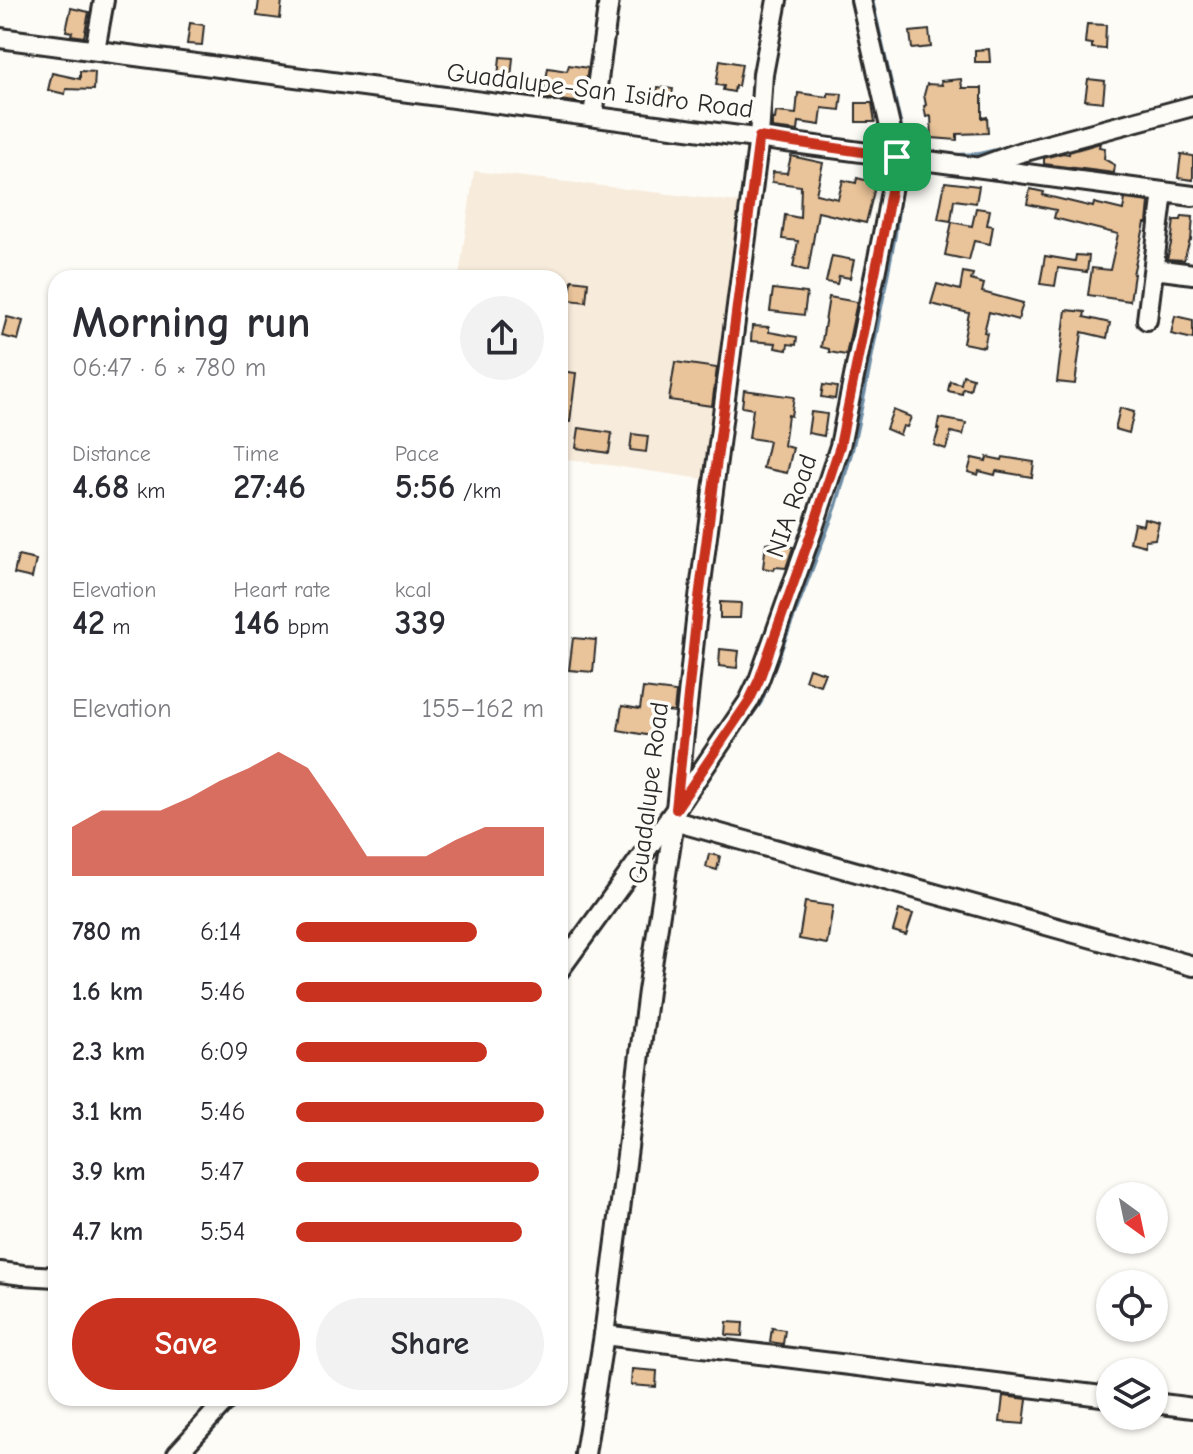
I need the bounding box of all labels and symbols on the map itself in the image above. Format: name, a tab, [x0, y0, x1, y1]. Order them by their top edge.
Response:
street label: Guadalupe-San Isidro Road	[445, 57, 755, 125]
pin	[863, 123, 931, 191]
street label: NIA Road	[760, 450, 824, 562]
street label: Guadalupe Road	[623, 700, 675, 886]
north arrow	[1096, 1182, 1168, 1254]

